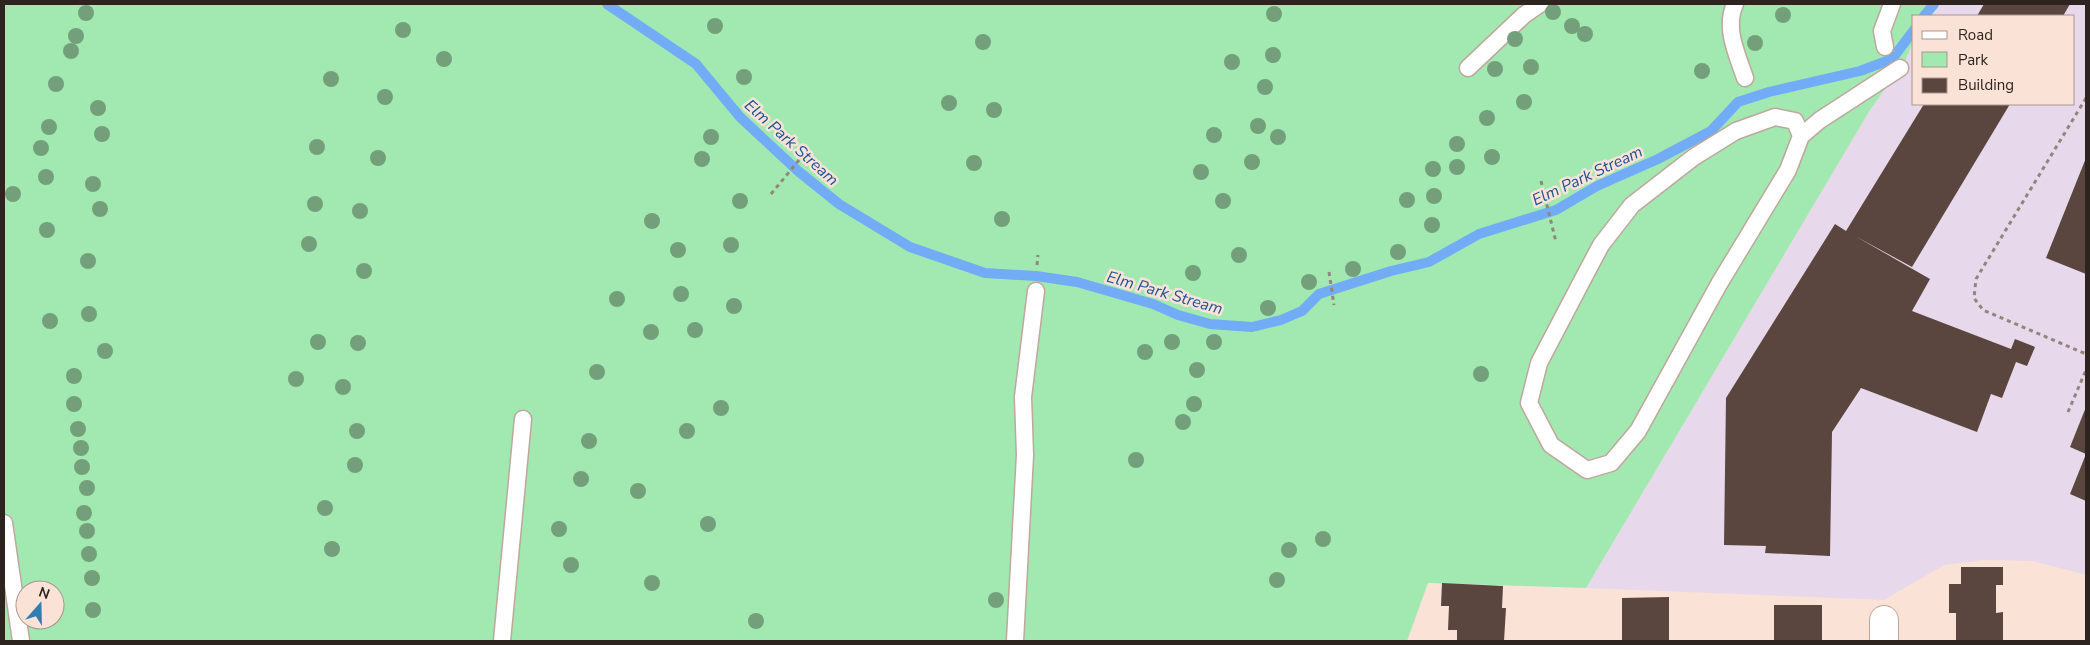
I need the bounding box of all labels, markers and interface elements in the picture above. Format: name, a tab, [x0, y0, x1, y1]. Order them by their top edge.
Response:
legend	[1912, 15, 2075, 105]
text: Road	[1958, 25, 1993, 45]
text: Park	[1958, 50, 1988, 70]
text: Building	[1958, 75, 2014, 95]
water label: Elm Park Stream	[740, 95, 843, 191]
water label: Elm Park Stream	[1529, 141, 1646, 211]
water label: Elm Park Stream	[1104, 266, 1225, 320]
north arrow	[15, 580, 65, 630]
text: N	[36, 583, 52, 604]

